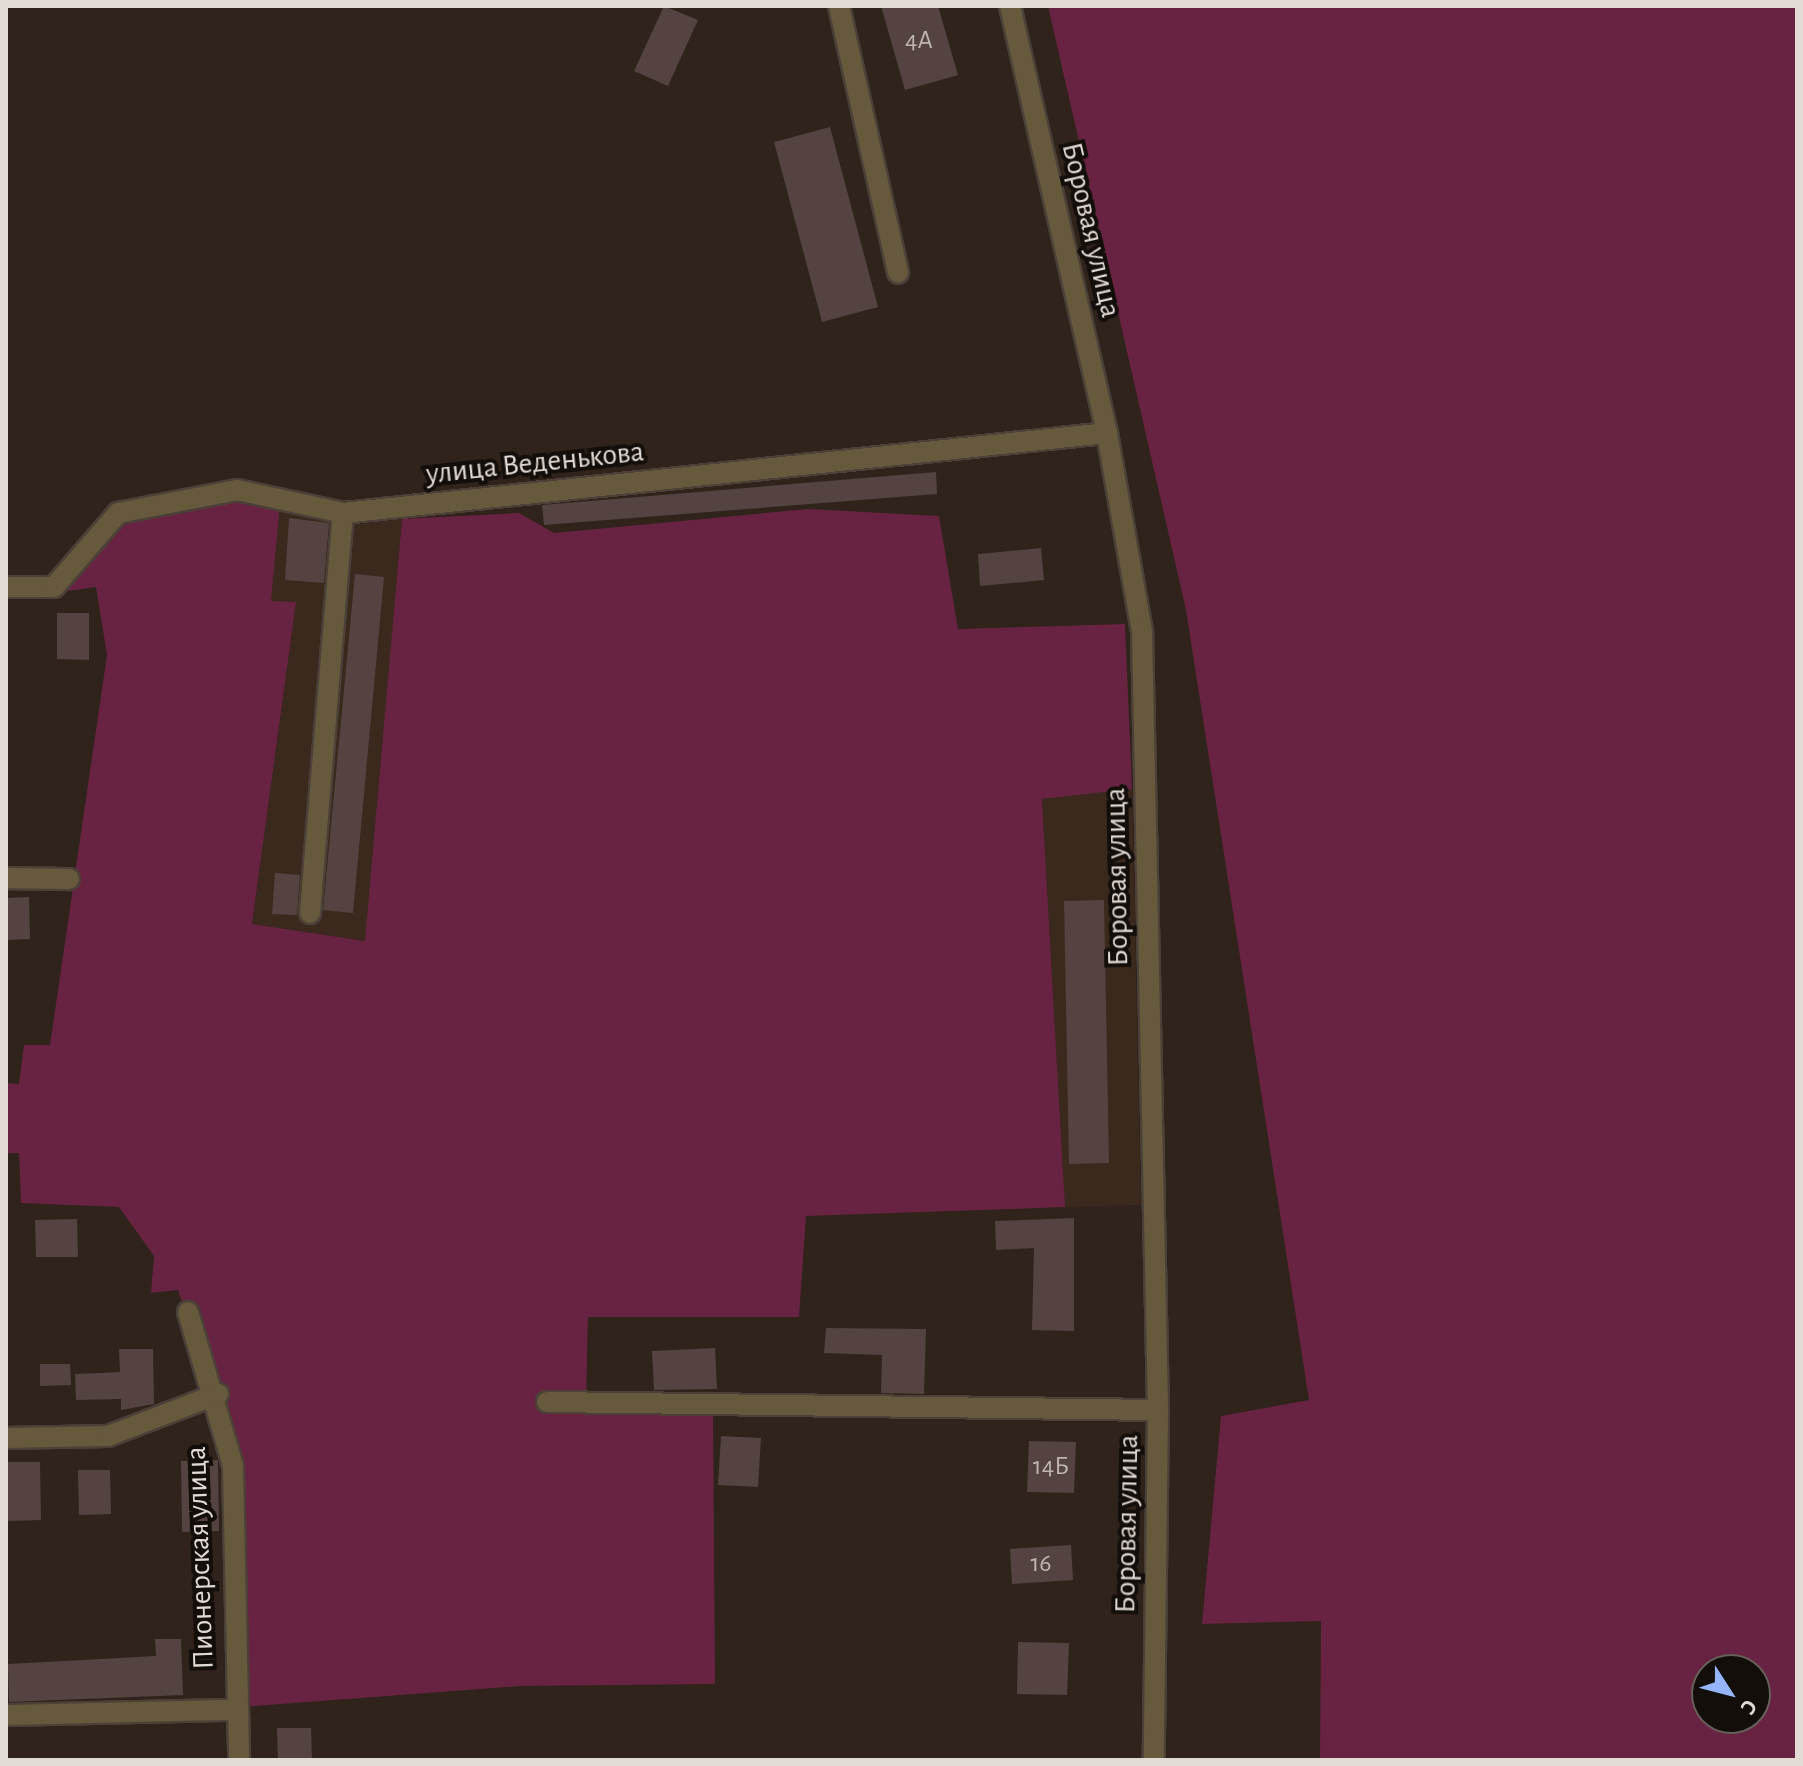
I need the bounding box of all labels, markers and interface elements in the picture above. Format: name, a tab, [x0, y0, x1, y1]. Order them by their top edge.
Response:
house number: 4А	[905, 25, 933, 57]
street label: Боровая улица	[1053, 139, 1129, 321]
street label: улица Веденькова	[424, 434, 646, 492]
street label: Боровая улица	[1097, 787, 1137, 967]
street label: Боровая улица	[1107, 1434, 1147, 1614]
street label: Пионерская улица	[178, 1446, 222, 1670]
house number: 14Б	[1033, 1451, 1069, 1483]
house number: 16	[1030, 1548, 1052, 1580]
north arrow	[1691, 1654, 1771, 1734]
text: С	[1736, 1696, 1761, 1718]

